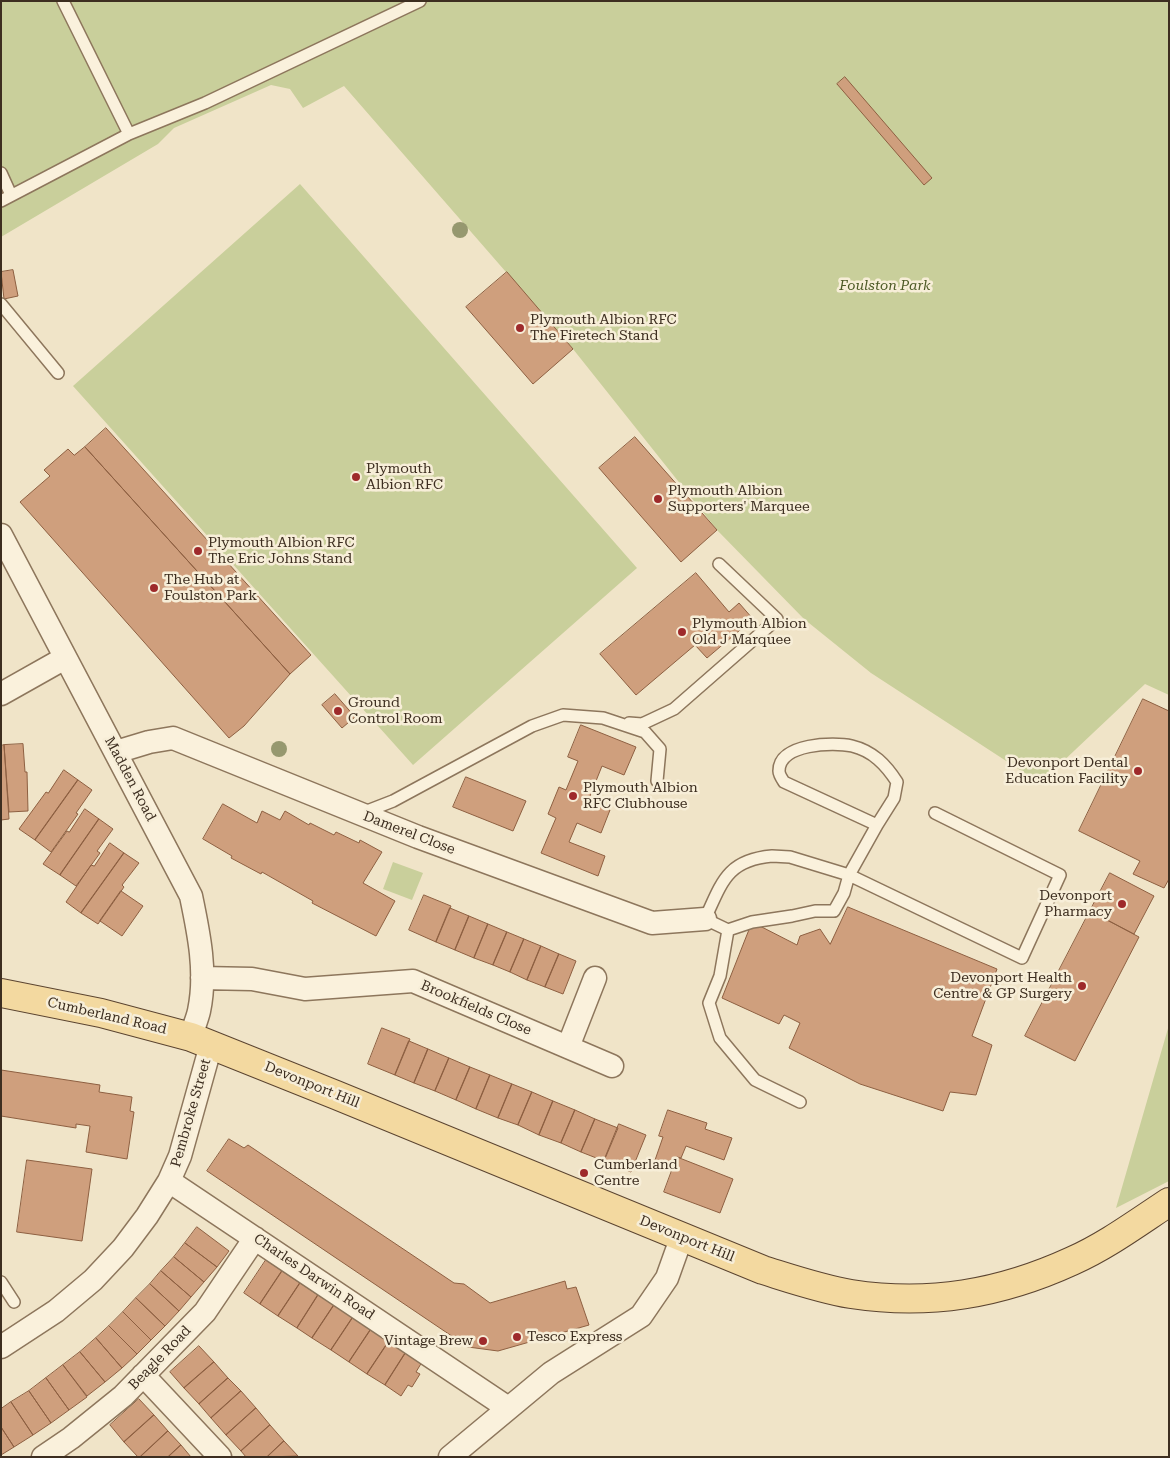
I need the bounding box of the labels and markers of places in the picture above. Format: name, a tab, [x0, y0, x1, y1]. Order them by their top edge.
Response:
place label: Plymouth Albion RFC The Firetech Stand	[530, 312, 676, 344]
marker: Plymouth Albion RFC The Firetech Stand	[514, 322, 526, 334]
place label: Plymouth Albion RFC	[366, 461, 443, 494]
marker: Plymouth Albion RFC	[350, 471, 362, 483]
place label: Plymouth Albion Supporters' Marquee	[668, 483, 810, 516]
marker: Plymouth Albion Supporters' Marquee	[652, 493, 664, 505]
place label: Plymouth Albion RFC The Eric Johns Stand	[208, 535, 354, 568]
marker: Plymouth Albion RFC The Eric Johns Stand	[192, 545, 204, 557]
place label: The Hub at Foulston Park	[164, 572, 257, 604]
marker: The Hub at Foulston Park	[148, 582, 160, 594]
place label: Plymouth Albion Old J Marquee	[692, 616, 807, 648]
marker: Plymouth Albion Old J Marquee	[676, 626, 688, 638]
place label: Ground Control Room	[348, 695, 443, 728]
marker: Ground Control Room	[332, 705, 344, 717]
place label: Devonport Dental Education Facility	[1005, 755, 1128, 788]
marker: Devonport Dental Education Facility	[1132, 765, 1144, 777]
place label: Plymouth Albion RFC Clubhouse	[583, 780, 698, 812]
marker: Plymouth Albion RFC Clubhouse	[567, 790, 579, 802]
place label: Devonport Pharmacy	[1039, 888, 1112, 920]
marker: Devonport Pharmacy	[1116, 898, 1128, 910]
place label: Devonport Health Centre & GP Surgery	[933, 970, 1072, 1002]
marker: Devonport Health Centre & GP Surgery	[1076, 980, 1088, 992]
place label: Cumberland Centre	[594, 1157, 678, 1190]
marker: Cumberland Centre	[578, 1167, 590, 1179]
place label: Tesco Express	[527, 1329, 622, 1345]
marker: Tesco Express	[511, 1331, 523, 1343]
place label: Vintage Brew	[384, 1333, 473, 1349]
marker: Vintage Brew	[477, 1335, 489, 1347]

